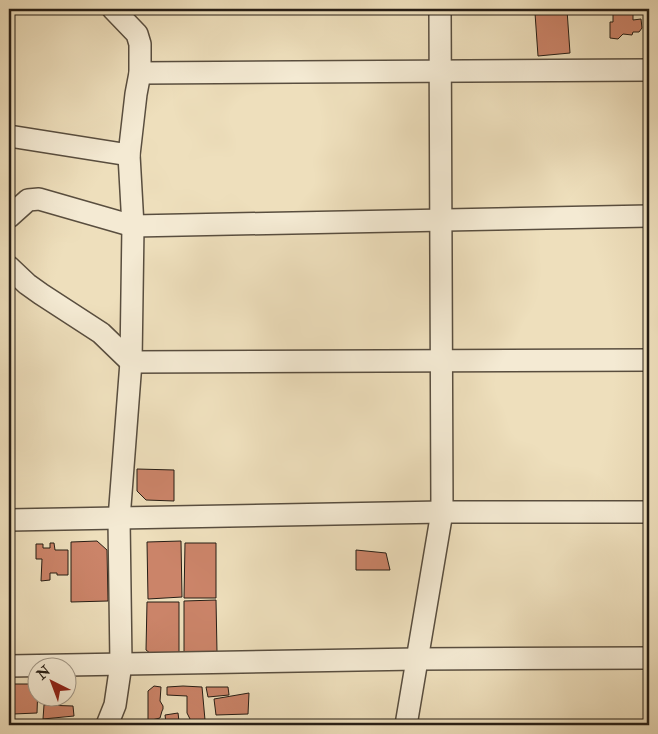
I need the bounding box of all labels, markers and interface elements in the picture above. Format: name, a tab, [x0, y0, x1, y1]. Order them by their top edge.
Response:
north arrow	[28, 656, 78, 706]
text: N	[33, 662, 54, 684]

